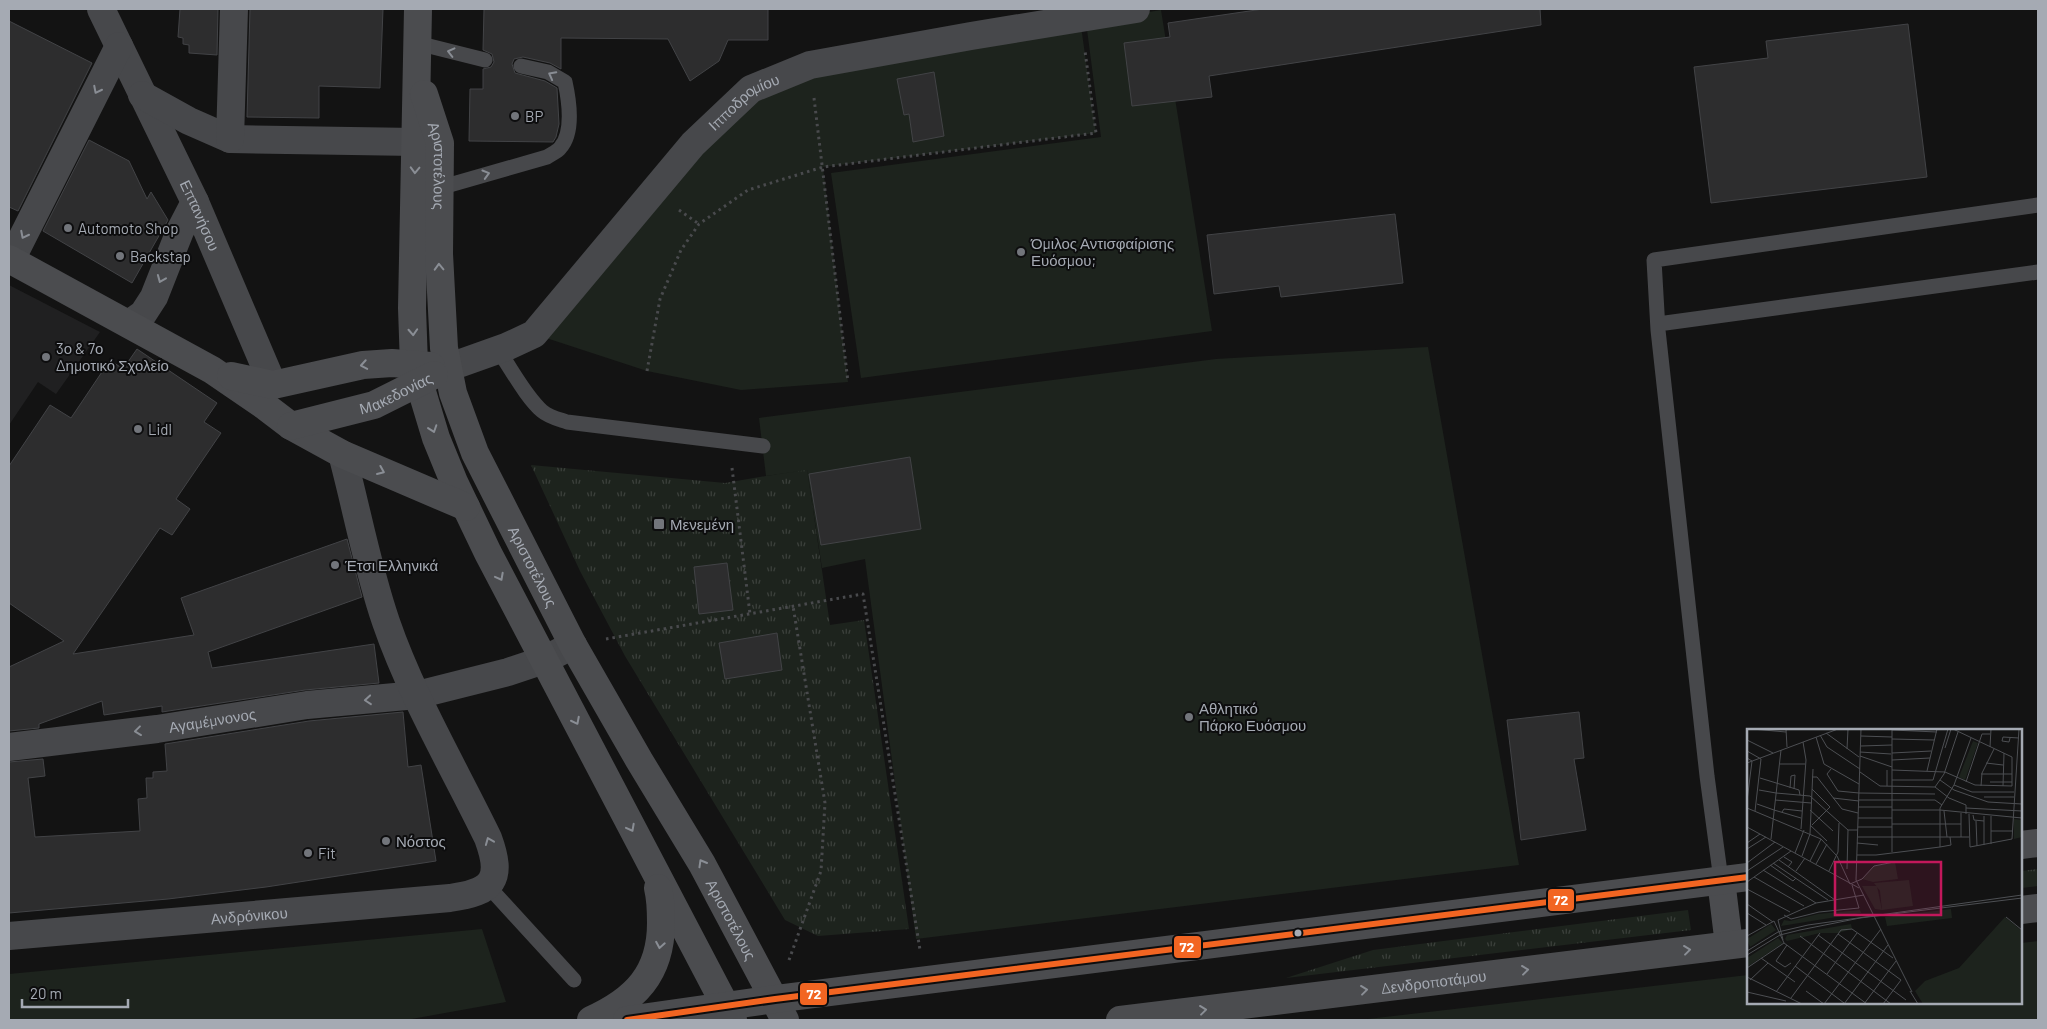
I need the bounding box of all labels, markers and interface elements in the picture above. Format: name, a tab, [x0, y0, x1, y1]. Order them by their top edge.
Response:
one-way arrow	[446, 47, 455, 58]
street label: Ιπποδρομίου	[704, 70, 782, 134]
one-way arrow	[549, 71, 558, 81]
one-way arrow	[93, 84, 103, 93]
place label: BP	[525, 107, 543, 125]
marker: BP	[509, 110, 521, 122]
street label: Αριστοτέλους	[425, 119, 449, 210]
one-way arrow	[410, 166, 420, 174]
one-way arrow	[481, 170, 489, 180]
street label: Επτανήσου	[177, 177, 224, 254]
place label: Automoto Shop	[78, 219, 179, 237]
marker: Automoto Shop	[62, 222, 74, 234]
one-way arrow	[20, 230, 30, 239]
place label: Όμιλος Αντισφαίρισης Ευόσμου;	[1030, 234, 1174, 269]
marker: Όμιλος Αντισφαίρισης Ευόσμου;	[1015, 246, 1027, 258]
place label: Backstap	[130, 247, 191, 265]
marker: Backstap	[114, 250, 126, 262]
one-way arrow	[434, 263, 444, 270]
one-way arrow	[157, 274, 167, 283]
one-way arrow	[407, 329, 418, 337]
place label: 3ο & 7ο Δημοτικό Σχολείο	[56, 339, 169, 374]
marker: 3ο & 7ο Δημοτικό Σχολείο	[40, 351, 52, 363]
one-way arrow	[359, 359, 368, 369]
street label: Μακεδονίας	[357, 368, 435, 417]
place label: Lidl	[148, 420, 172, 438]
marker: Lidl	[132, 423, 144, 435]
one-way arrow	[427, 425, 437, 433]
one-way arrow	[377, 465, 385, 475]
place label: Μενεμένη	[670, 515, 734, 533]
marker: Μενεμένη	[652, 517, 666, 531]
street label: Αριστοτέλους	[505, 523, 561, 610]
place label: Έτσι Ελληνικά	[344, 556, 439, 574]
marker: Έτσι Ελληνικά	[329, 559, 341, 571]
one-way arrow	[494, 572, 504, 581]
one-way arrow	[364, 694, 372, 705]
place label: Αθλητικό Πάρκο Ευόσμου	[1199, 699, 1306, 734]
street label: Αγαμέμνονος	[167, 704, 257, 736]
marker: Αθλητικό Πάρκο Ευόσμου	[1183, 711, 1195, 723]
one-way arrow	[570, 716, 580, 725]
one-way arrow	[134, 725, 142, 736]
inset map	[1747, 729, 2022, 1004]
one-way arrow	[625, 822, 635, 831]
place label: Νόστος	[396, 832, 446, 850]
marker: Νόστος	[380, 835, 392, 847]
one-way arrow	[485, 837, 495, 845]
place label: Fit	[318, 844, 336, 862]
marker: Fit	[302, 847, 314, 859]
one-way arrow	[698, 860, 708, 869]
street label: Αριστοτέλους	[703, 876, 760, 963]
line badge: 72	[1547, 888, 1575, 912]
text: 72	[1554, 891, 1569, 908]
street label: Ανδρόνικου	[210, 903, 288, 928]
unlabelled marker	[1293, 928, 1303, 938]
line badge: 72	[1173, 935, 1202, 959]
text: 72	[1180, 938, 1195, 955]
one-way arrow	[655, 941, 665, 950]
one-way arrow	[1683, 945, 1691, 956]
one-way arrow	[1522, 965, 1530, 976]
street label: Δενδροποτάμου	[1380, 966, 1487, 997]
scale bar	[22, 976, 129, 1008]
line badge: 72	[799, 982, 828, 1006]
text: 20 m	[30, 984, 62, 1002]
text: 72	[807, 985, 822, 1002]
one-way arrow	[1360, 985, 1368, 996]
one-way arrow	[1199, 1005, 1207, 1016]

